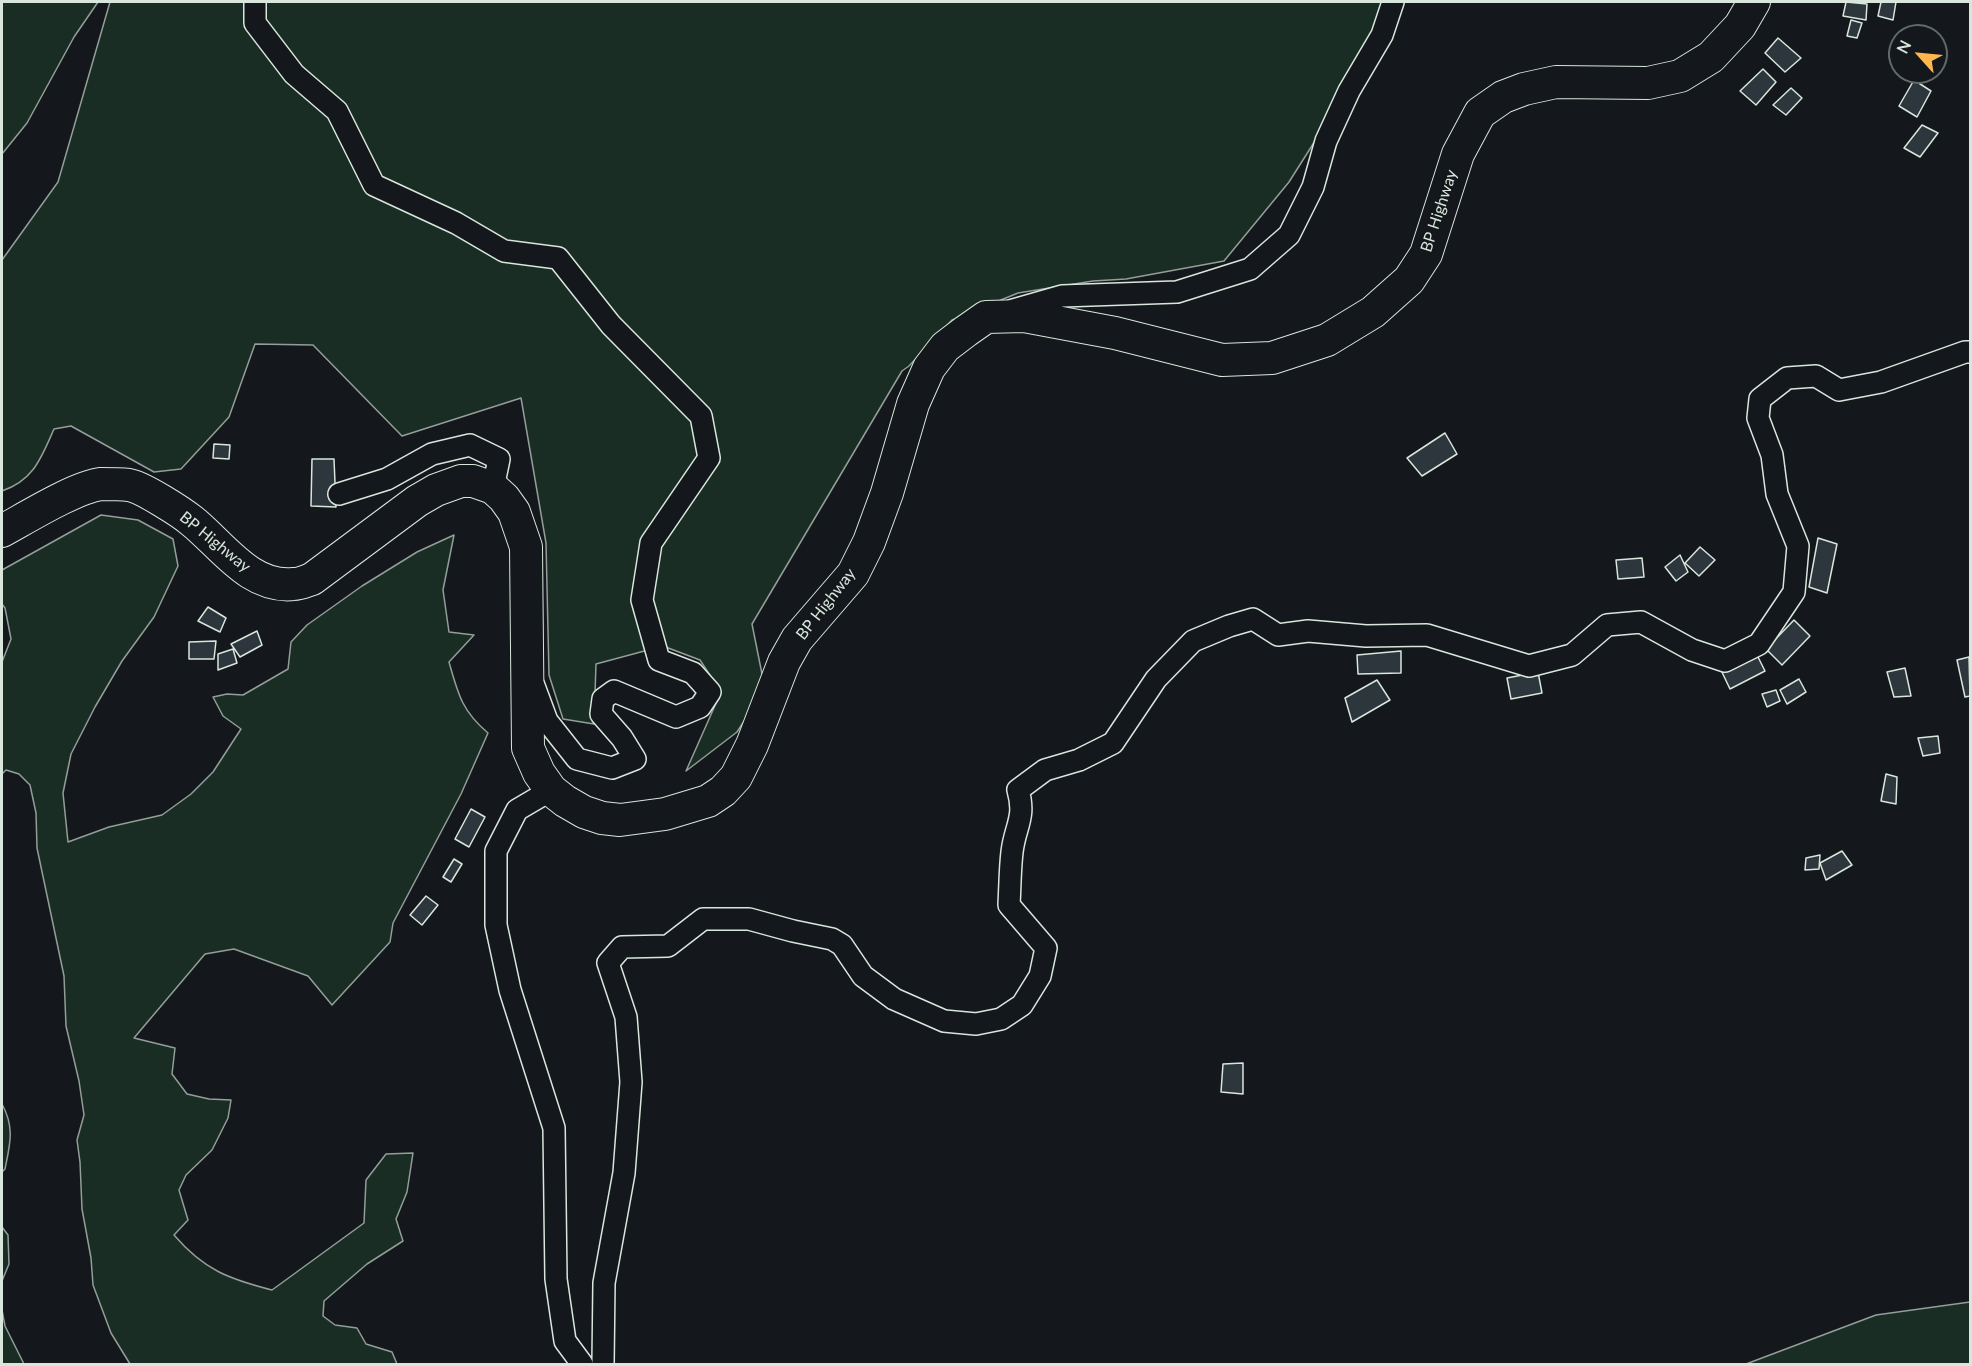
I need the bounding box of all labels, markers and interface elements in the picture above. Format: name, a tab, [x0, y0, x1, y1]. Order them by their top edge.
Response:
north arrow	[1888, 24, 1948, 84]
text: N	[1892, 37, 1915, 56]
street label: BP Highway	[1417, 167, 1461, 255]
street label: BP Highway	[176, 508, 254, 576]
street label: BP Highway	[792, 564, 860, 644]

